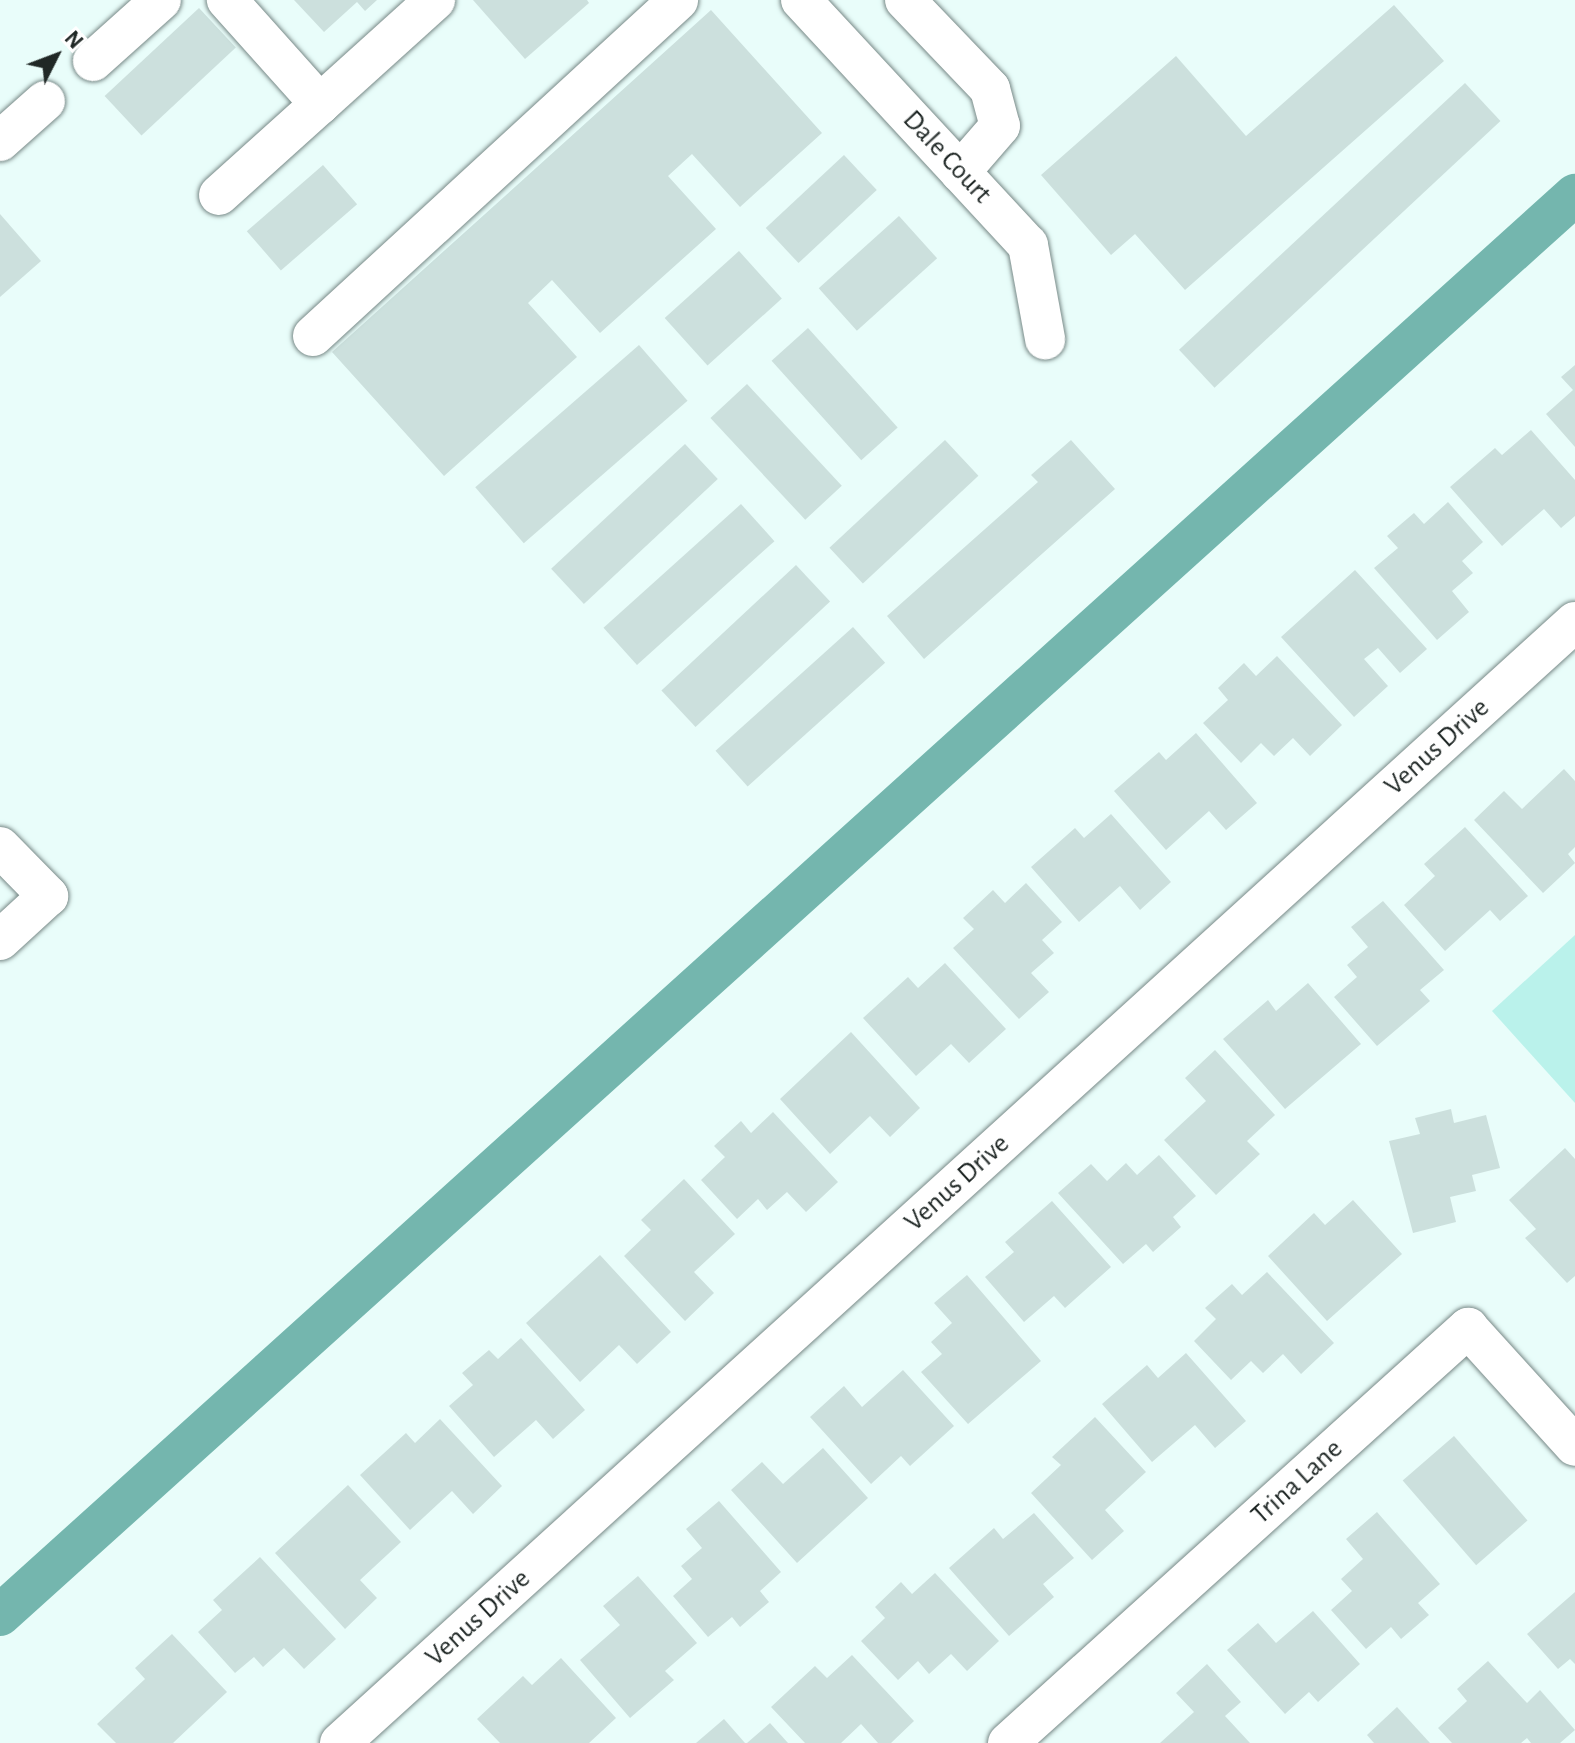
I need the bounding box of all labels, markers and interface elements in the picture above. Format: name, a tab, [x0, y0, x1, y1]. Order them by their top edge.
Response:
north arrow	[16, 16, 96, 96]
text: N	[61, 27, 87, 53]
street label: Dale Court	[895, 103, 999, 211]
street label: Venus Drive	[1378, 691, 1496, 803]
street label: Venus Drive	[898, 1127, 1016, 1239]
street label: Trina Lane	[1244, 1432, 1350, 1532]
street label: Venus Drive	[419, 1562, 537, 1674]

